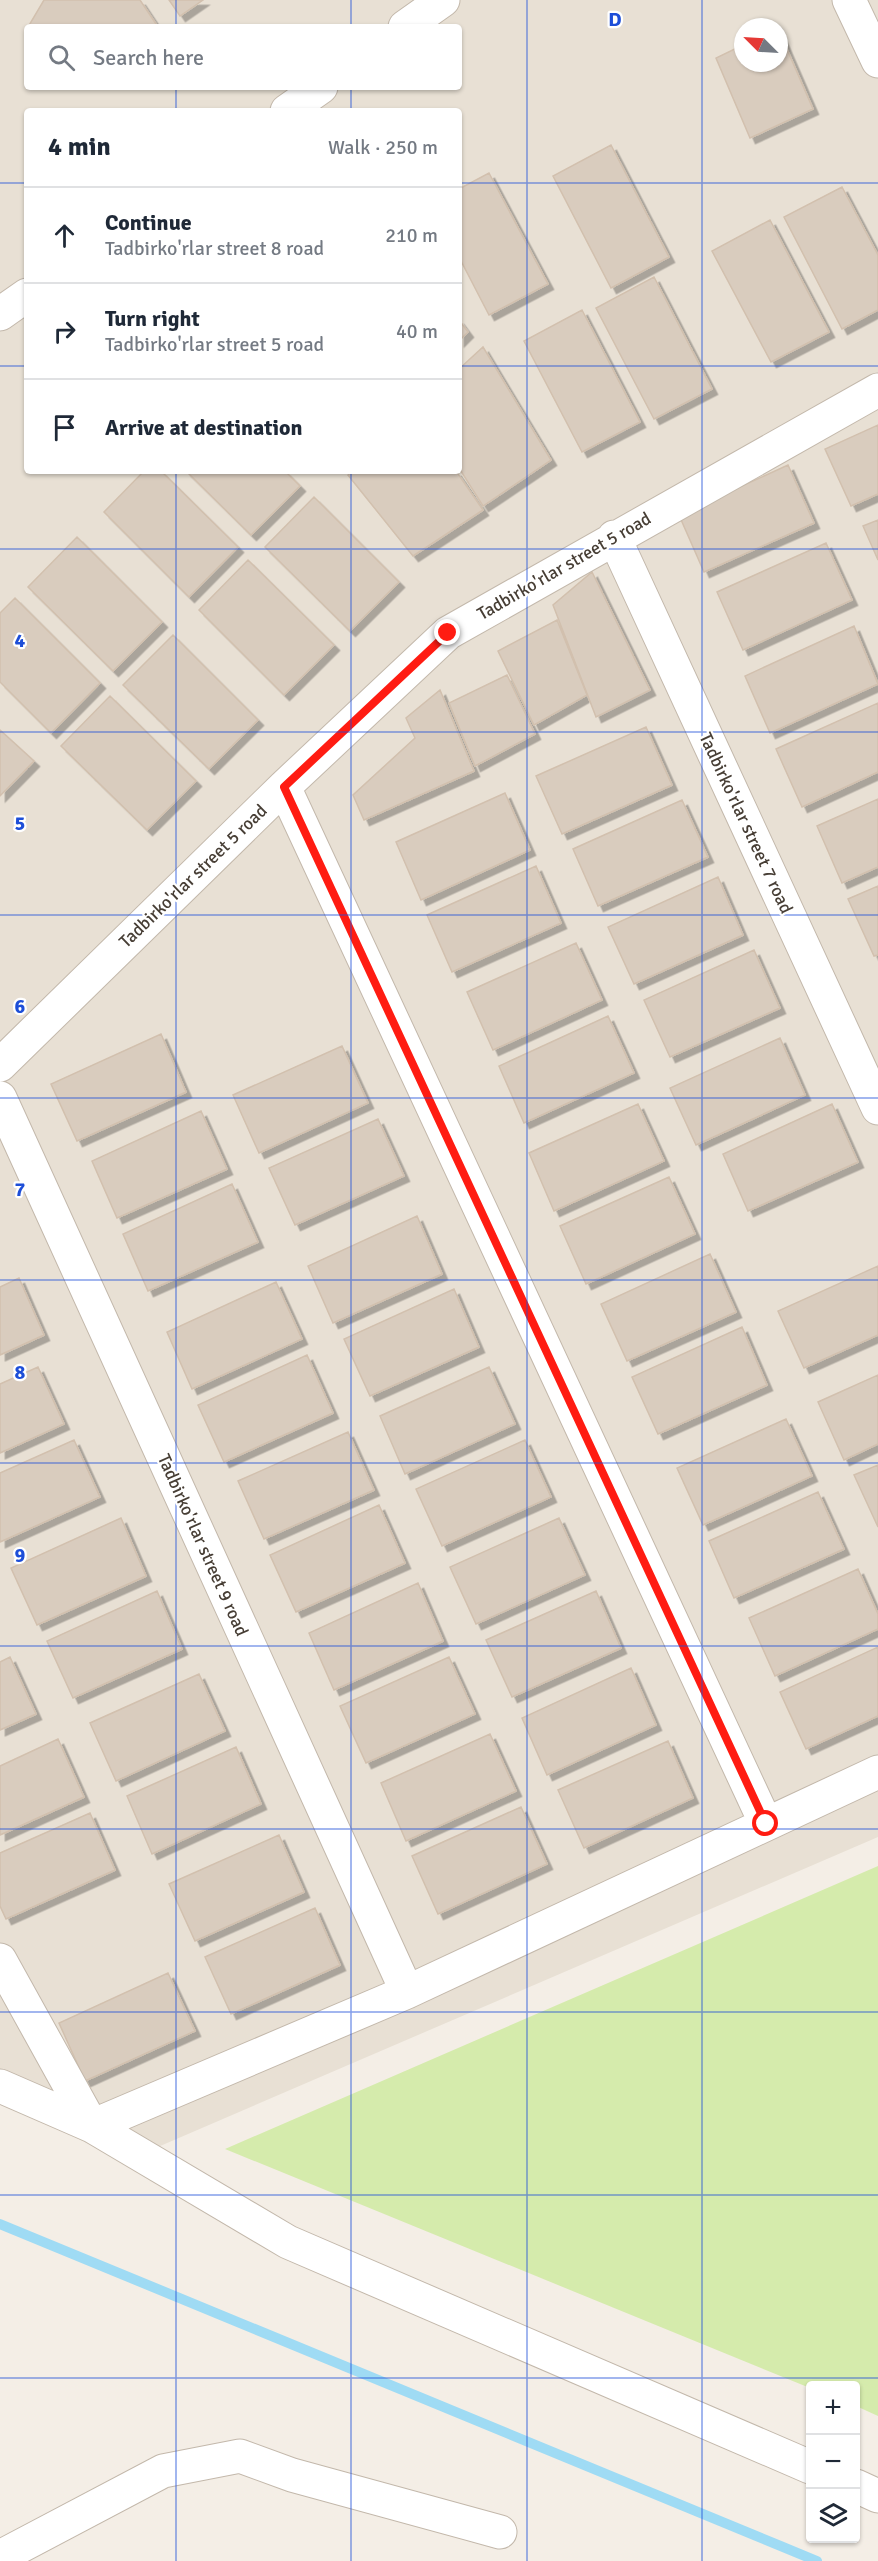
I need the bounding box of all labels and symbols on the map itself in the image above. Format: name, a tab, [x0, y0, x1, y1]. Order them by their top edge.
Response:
text: D	[608, 7, 622, 32]
north arrow	[734, 18, 788, 72]
street label: Tadbirko'rlar street 5 road	[473, 507, 655, 625]
route end	[434, 619, 460, 645]
text: 4	[15, 628, 26, 653]
street label: Tadbirko'rlar street 7 road	[694, 729, 798, 917]
street label: Tadbirko'rlar street 5 road	[114, 800, 272, 952]
text: 5	[15, 811, 25, 836]
text: 6	[15, 994, 26, 1019]
text: 7	[15, 1177, 26, 1202]
text: 8	[15, 1360, 26, 1385]
street label: Tadbirko'rlar street 9 road	[153, 1450, 253, 1640]
text: 9	[15, 1543, 26, 1568]
route start	[752, 1810, 778, 1836]

